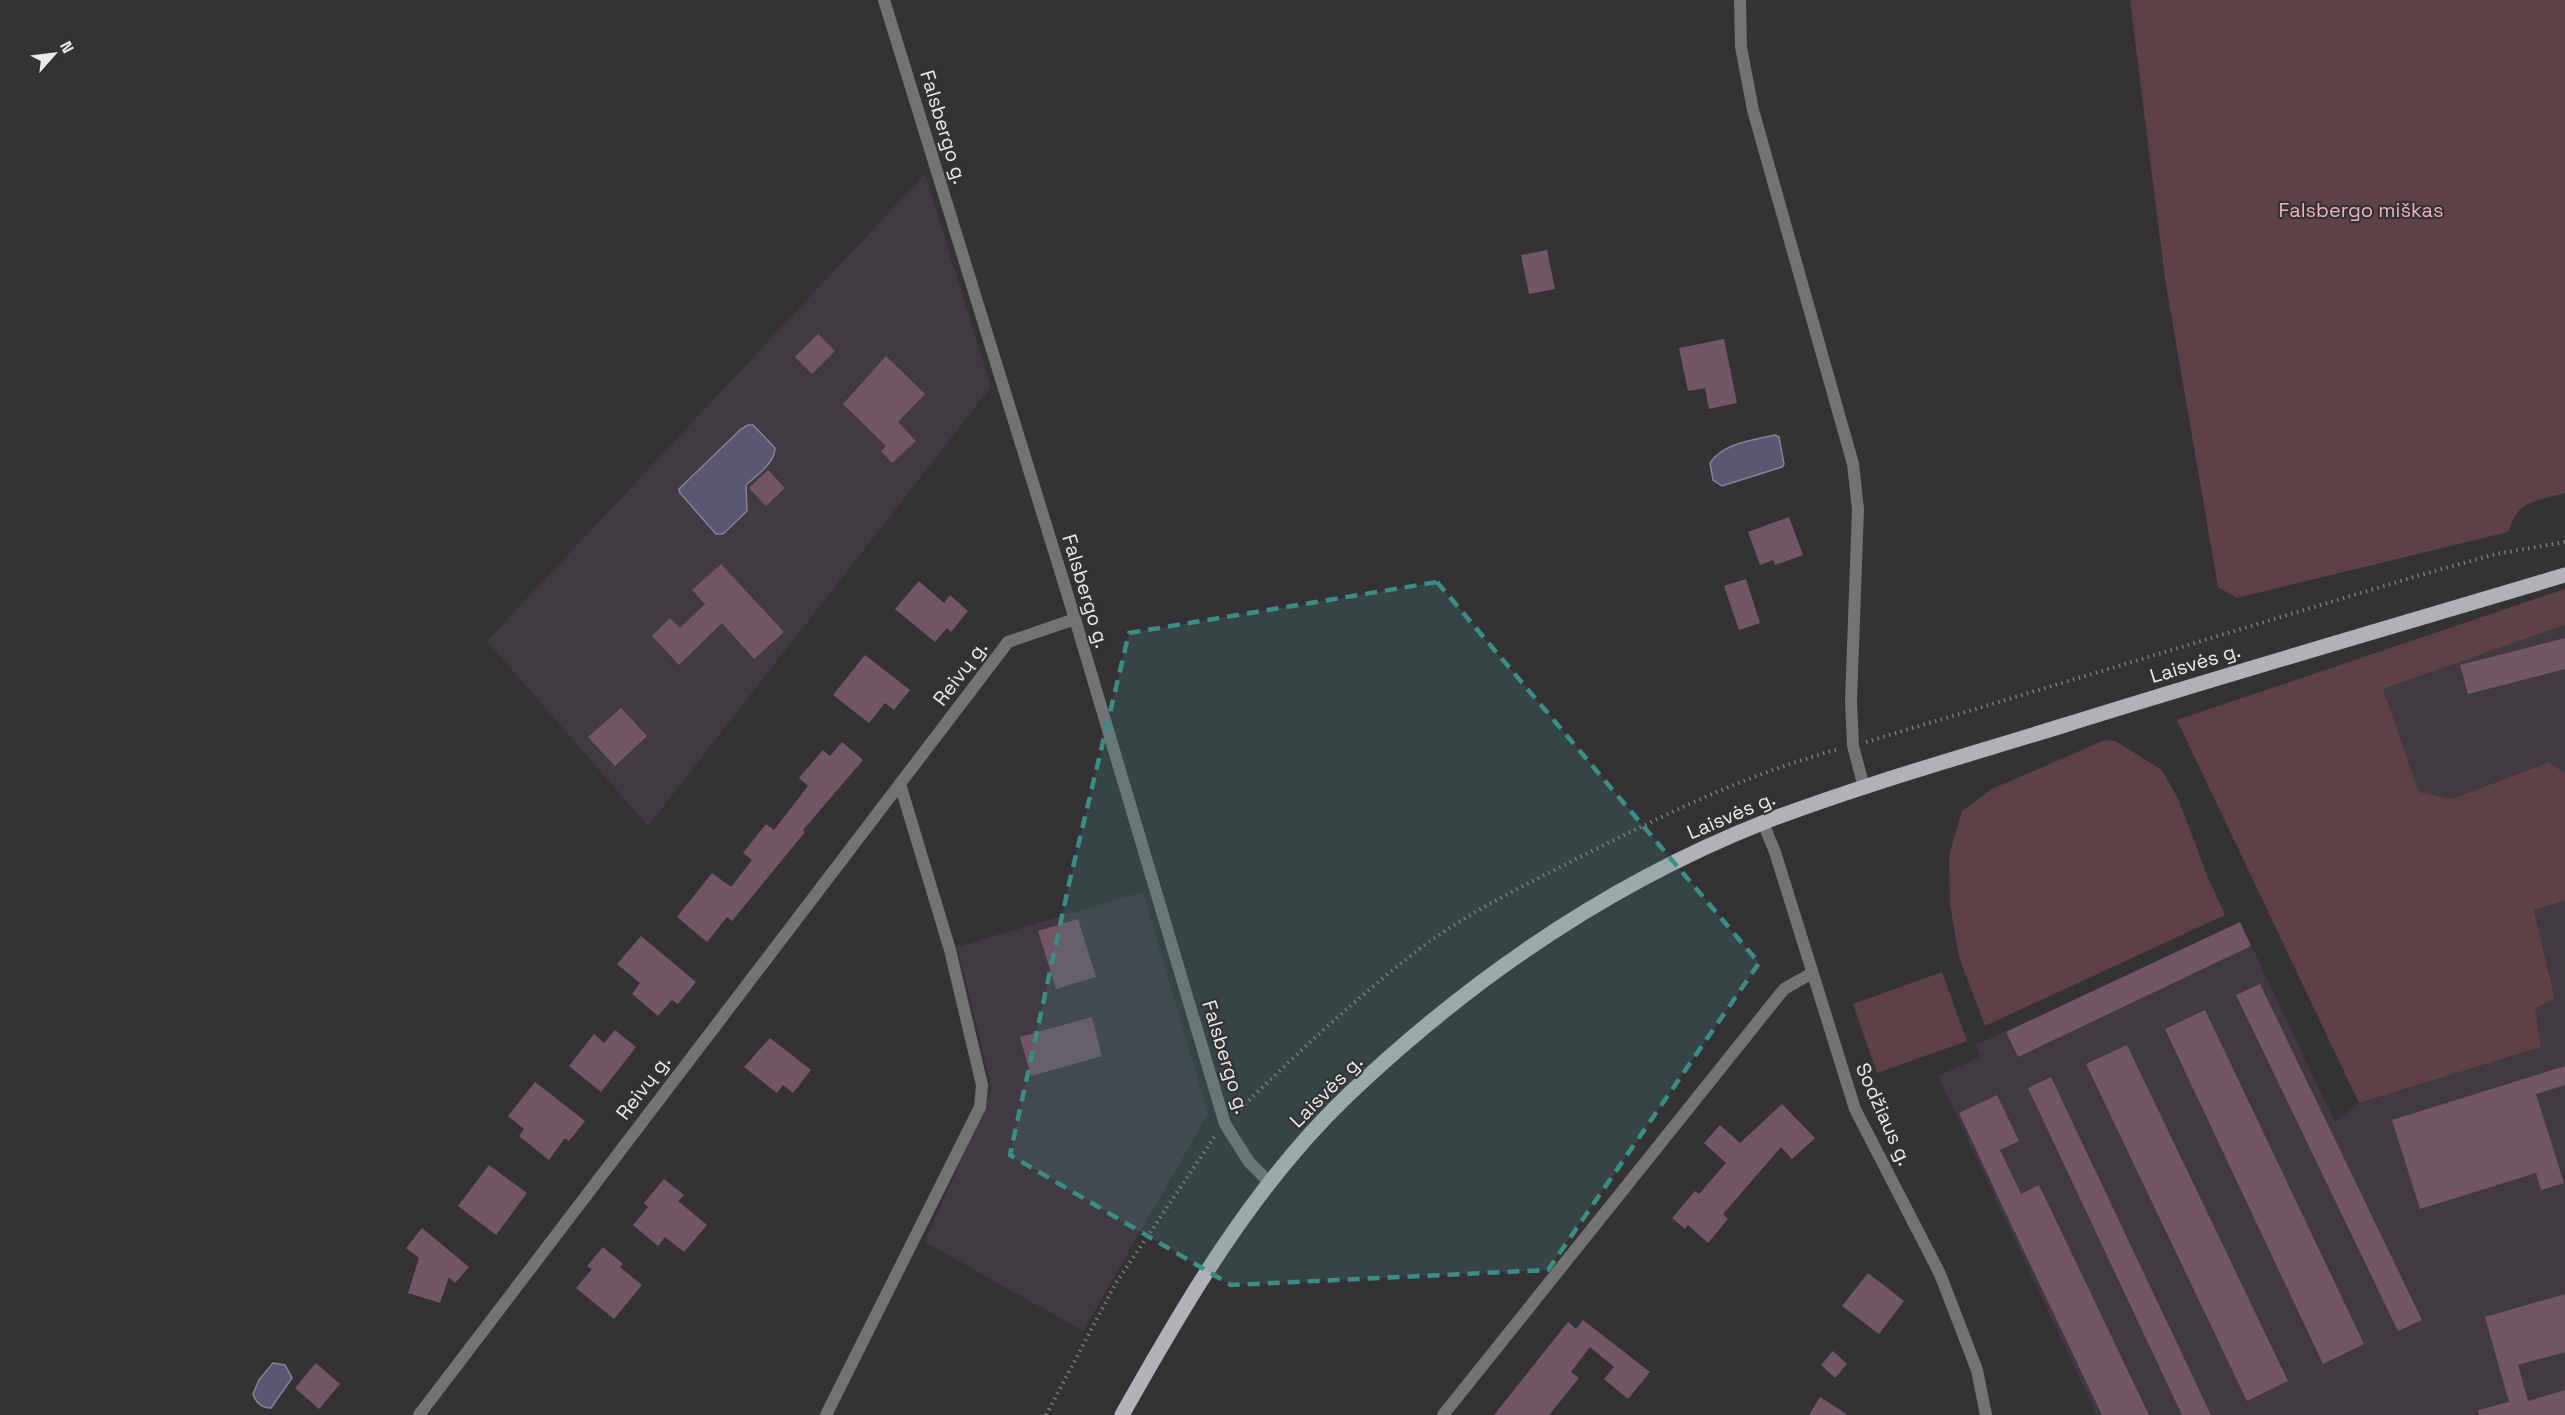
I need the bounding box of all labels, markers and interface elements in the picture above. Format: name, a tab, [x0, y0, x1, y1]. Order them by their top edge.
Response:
north arrow	[24, 24, 84, 84]
text: N	[55, 38, 79, 57]
street label: Falsbergo g.	[914, 67, 974, 187]
park label: Falsbergo miškas	[2279, 197, 2443, 223]
street label: Falsbergo g.	[1056, 531, 1116, 651]
street label: Reivų g.	[927, 635, 993, 711]
street label: Laisvės g.	[2147, 637, 2243, 689]
street label: Laisvės g.	[1683, 785, 1779, 845]
street label: Falsbergo g.	[1196, 997, 1256, 1117]
street label: Reivų g.	[610, 1049, 676, 1125]
street label: Laisvės g.	[1284, 1049, 1368, 1133]
street label: Sodžiaus g.	[1850, 1059, 1918, 1169]

